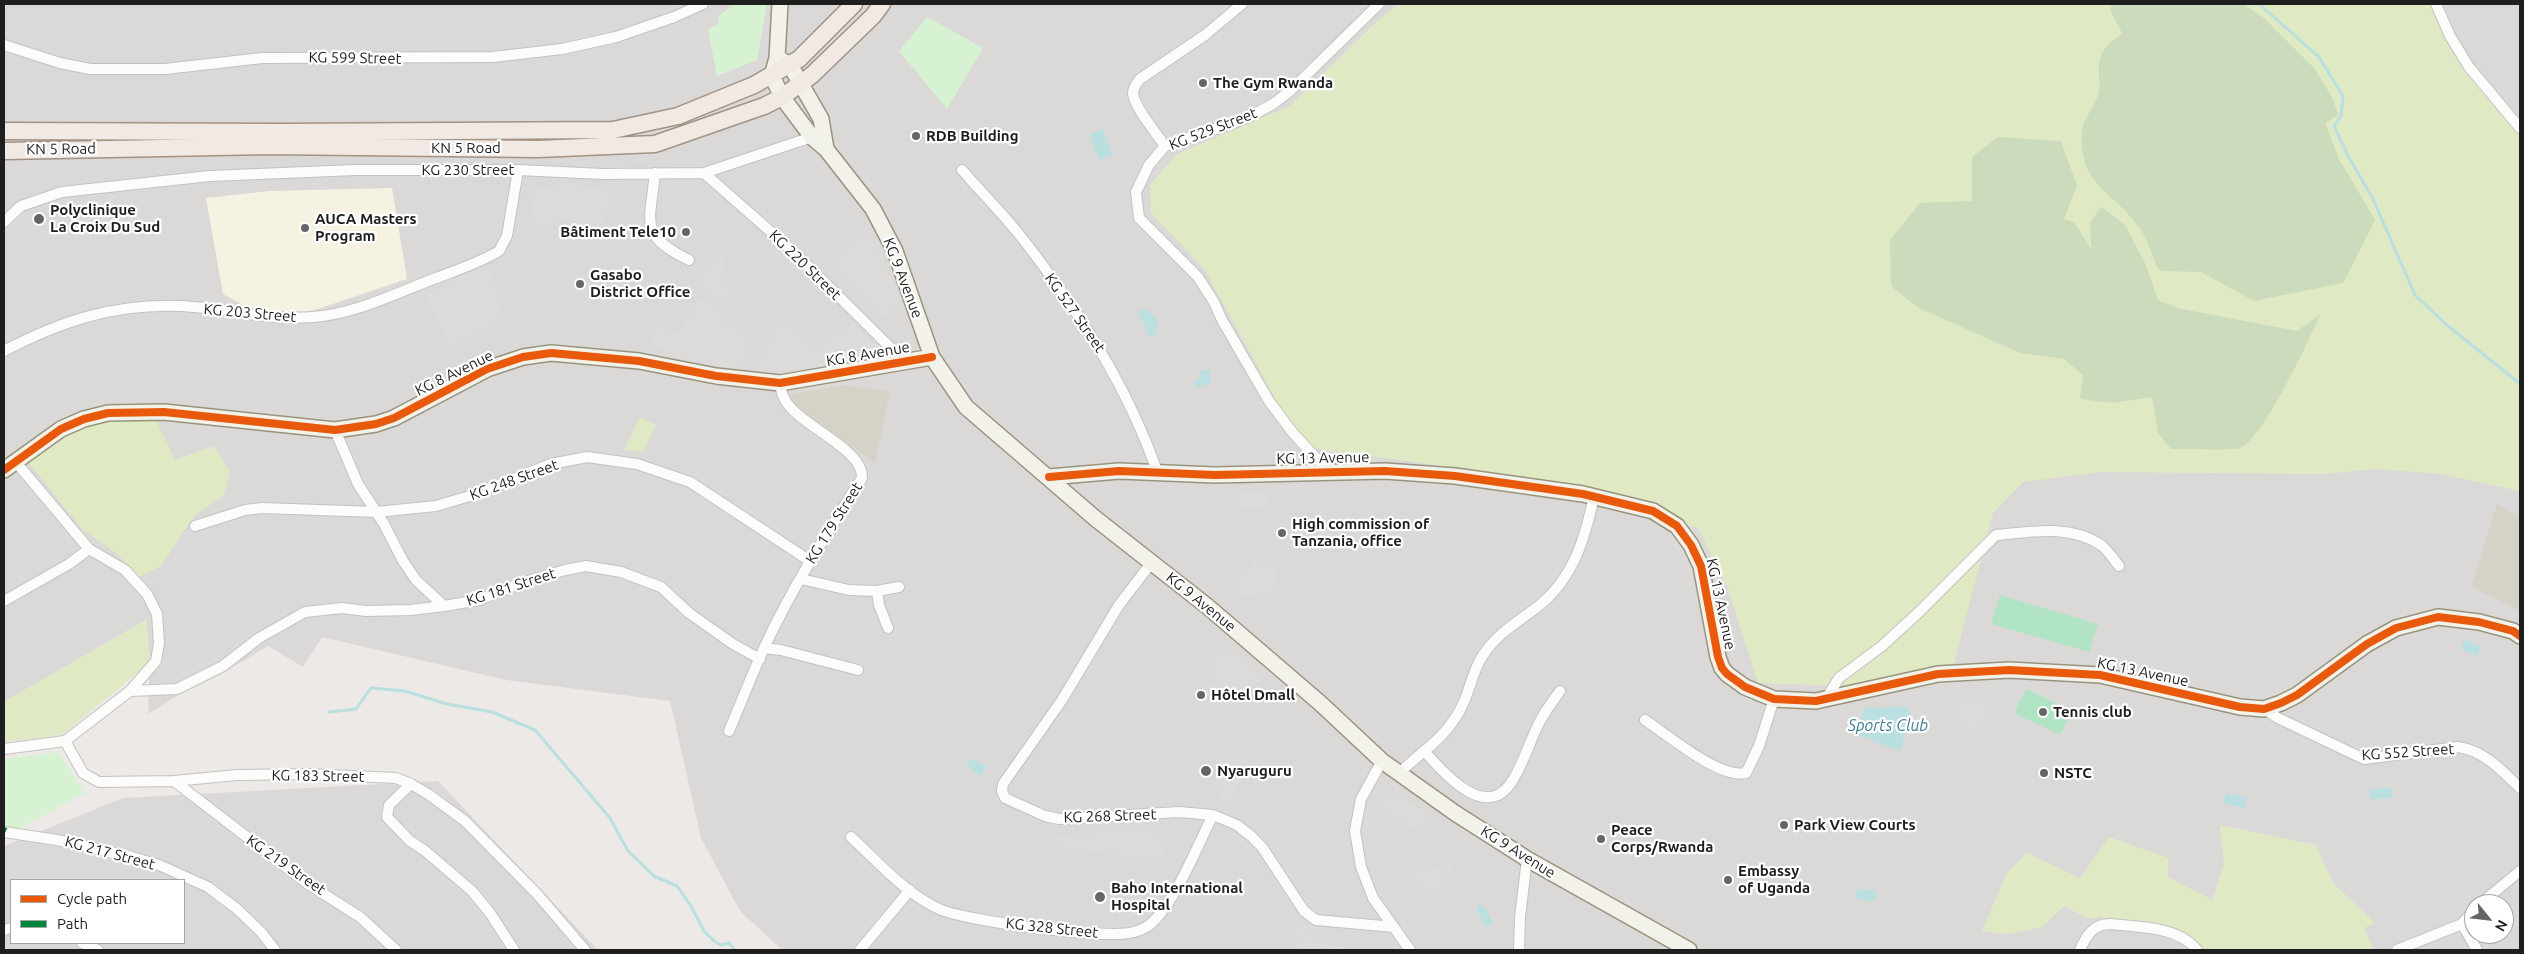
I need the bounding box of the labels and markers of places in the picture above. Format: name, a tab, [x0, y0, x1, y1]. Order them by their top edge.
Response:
place label: The Gym Rwanda	[1213, 74, 1333, 92]
marker: The Gym Rwanda	[1197, 77, 1209, 89]
place label: RDB Building	[926, 127, 1018, 145]
marker: RDB Building	[910, 130, 922, 142]
place label: Polyclinique La Croix Du Sud	[50, 201, 160, 236]
place label: AUCA Masters Program	[315, 210, 417, 245]
marker: Polyclinique La Croix Du Sud	[32, 212, 46, 226]
marker: AUCA Masters Program	[299, 222, 311, 234]
place label: Bâtiment Tele10	[560, 223, 676, 241]
marker: Bâtiment Tele10	[680, 226, 692, 238]
place label: Gasabo District Office	[590, 266, 690, 301]
marker: Gasabo District Office	[574, 278, 586, 290]
place label: High commission of Tanzania, office	[1292, 515, 1429, 550]
marker: High commission of Tanzania, office	[1276, 527, 1288, 539]
place label: Hôtel Dmall	[1211, 686, 1295, 704]
marker: Hôtel Dmall	[1195, 689, 1207, 701]
place label: Tennis club	[2053, 703, 2132, 721]
marker: Tennis club	[2037, 706, 2049, 718]
place label: Nyaruguru	[1217, 762, 1292, 780]
marker: Nyaruguru	[1199, 764, 1213, 778]
place label: NSTC	[2054, 764, 2092, 782]
marker: NSTC	[2038, 767, 2050, 779]
place label: Park View Courts	[1794, 816, 1916, 834]
marker: Park View Courts	[1778, 819, 1790, 831]
place label: Peace Corps/Rwanda	[1611, 821, 1713, 856]
marker: Peace Corps/Rwanda	[1595, 833, 1607, 845]
place label: Embassy of Uganda	[1738, 862, 1810, 897]
marker: Embassy of Uganda	[1722, 874, 1734, 886]
place label: Baho International Hospital	[1111, 879, 1243, 914]
marker: Baho International Hospital	[1093, 890, 1107, 904]

